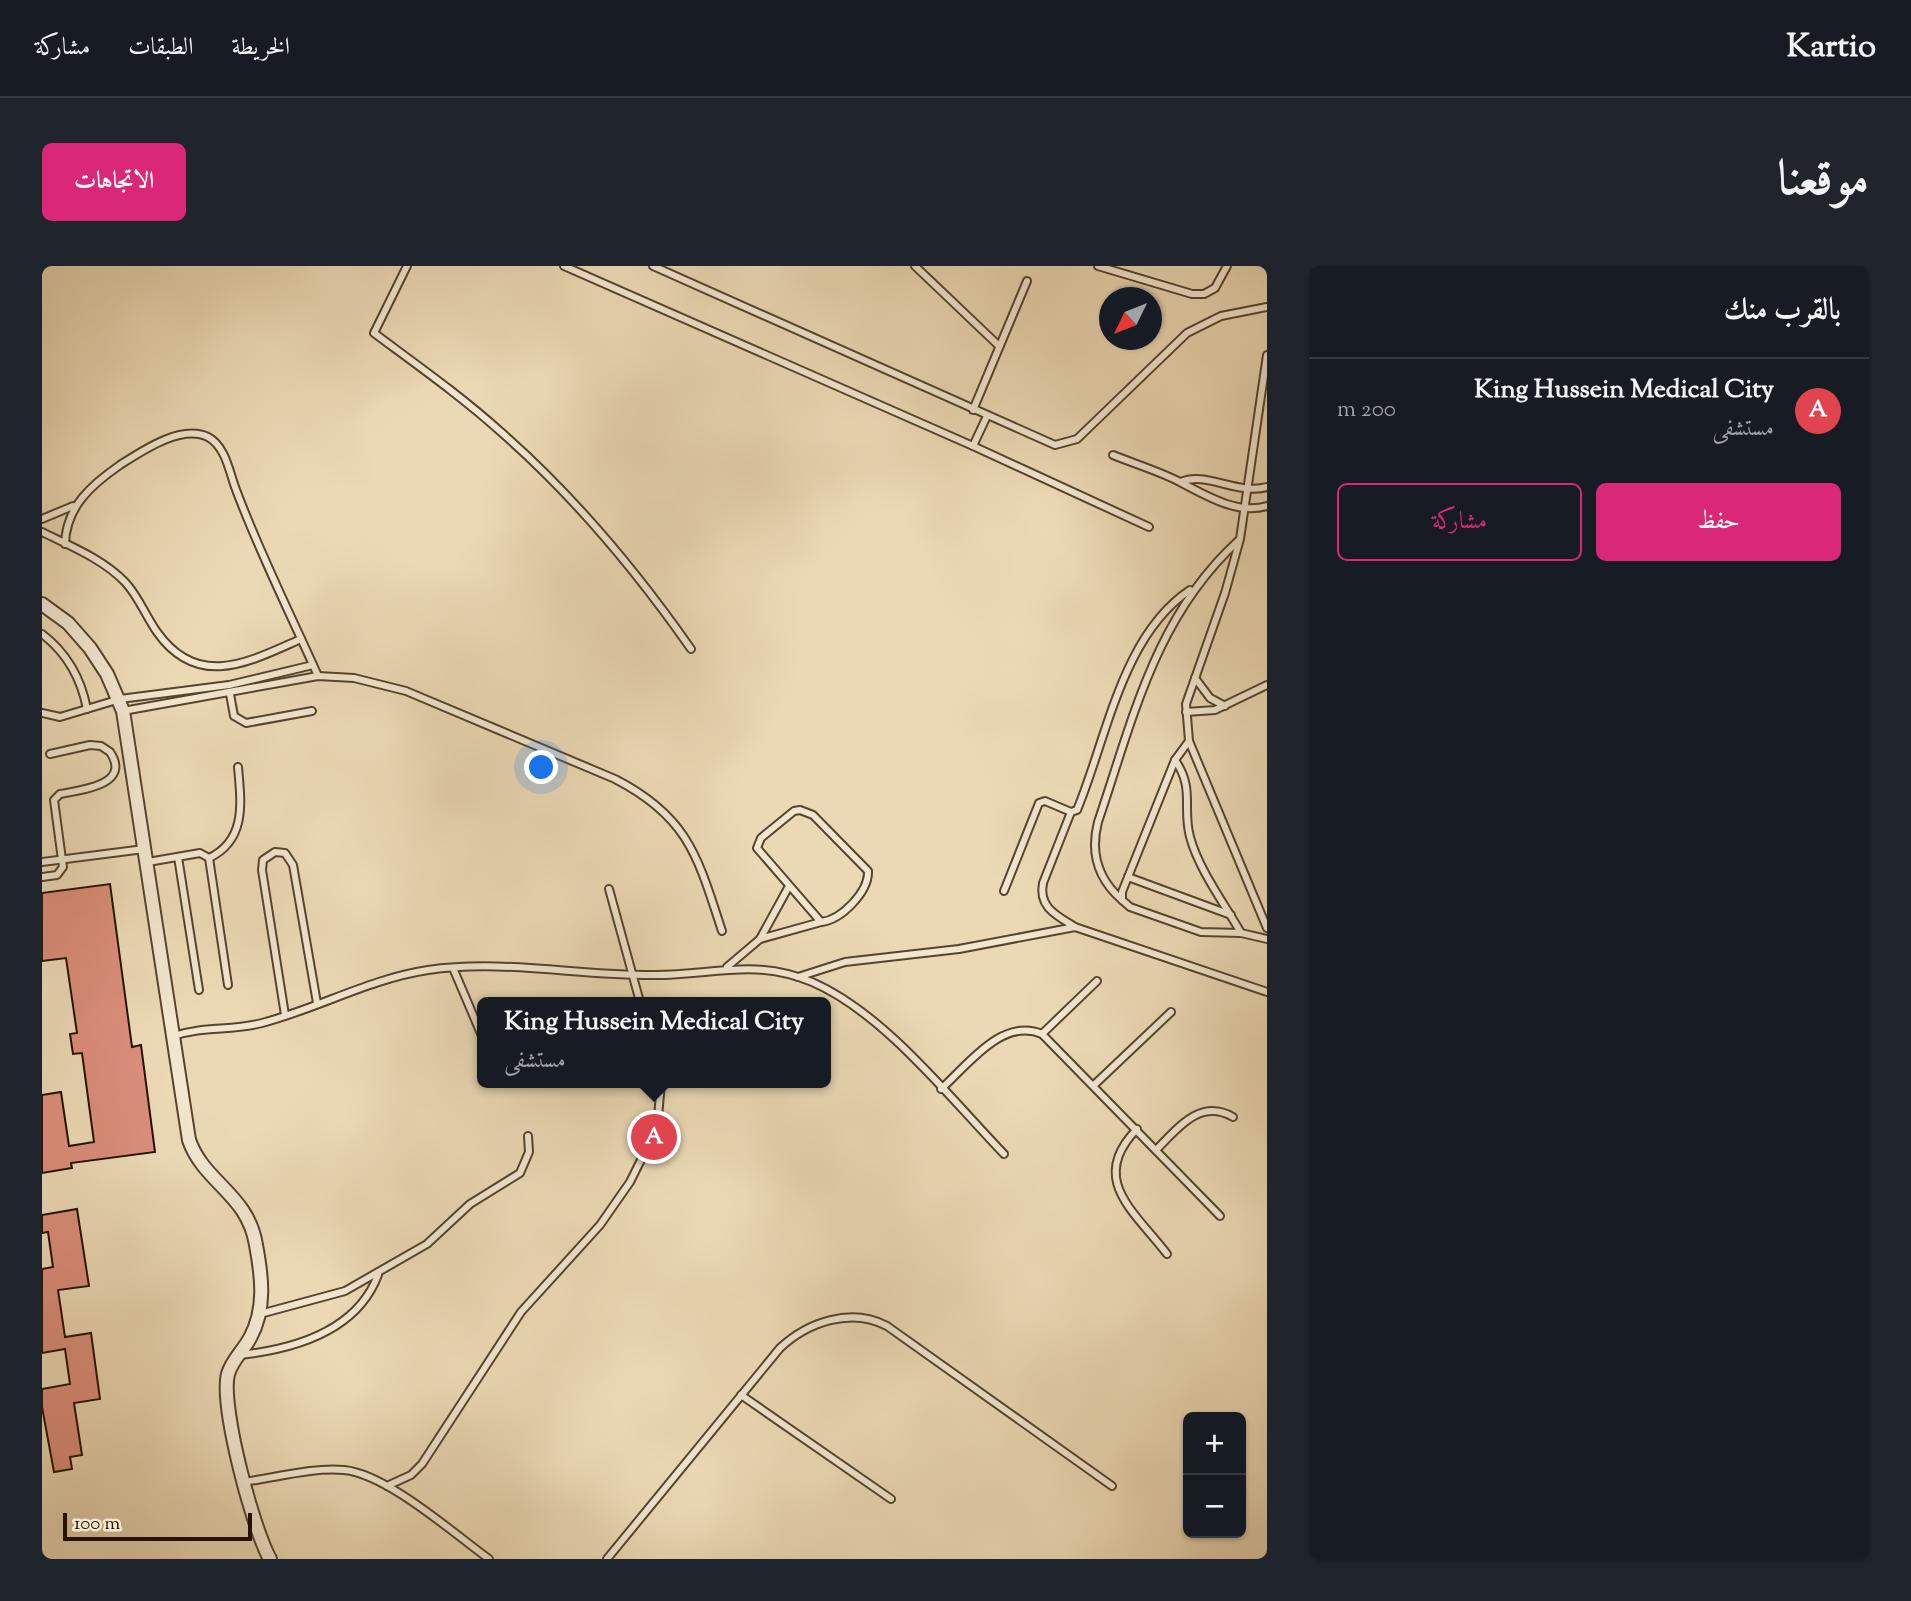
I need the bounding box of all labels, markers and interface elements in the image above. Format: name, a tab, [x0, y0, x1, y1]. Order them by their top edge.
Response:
text: Kartio	[1786, 24, 1876, 72]
text: مشاركة	[35, 31, 90, 65]
text: الطبقات	[128, 31, 194, 65]
text: الخريطة	[232, 31, 290, 65]
button: الاتجاهات	[42, 143, 186, 221]
text: موقعنا	[1777, 147, 1869, 217]
north arrow	[1099, 287, 1162, 350]
text: بالقرب منك	[1724, 290, 1841, 333]
text: King Hussein Medical City	[1474, 372, 1774, 409]
text: 200 m	[1337, 394, 1396, 427]
text: A	[1809, 394, 1827, 427]
text: مستشفى	[1713, 413, 1774, 446]
button: مشاركة	[1337, 483, 1582, 561]
button: حفظ	[1596, 483, 1841, 561]
your location	[524, 750, 558, 784]
popup	[477, 997, 831, 1088]
text: King Hussein Medical City	[504, 1004, 804, 1041]
text: مستشفى	[504, 1045, 566, 1078]
pin: A	[631, 1111, 677, 1163]
map controls	[1183, 1412, 1246, 1538]
button: +	[1183, 1412, 1246, 1475]
button: −	[1183, 1475, 1246, 1538]
scale bar	[63, 1510, 252, 1542]
text: 100 m	[74, 1511, 120, 1538]

